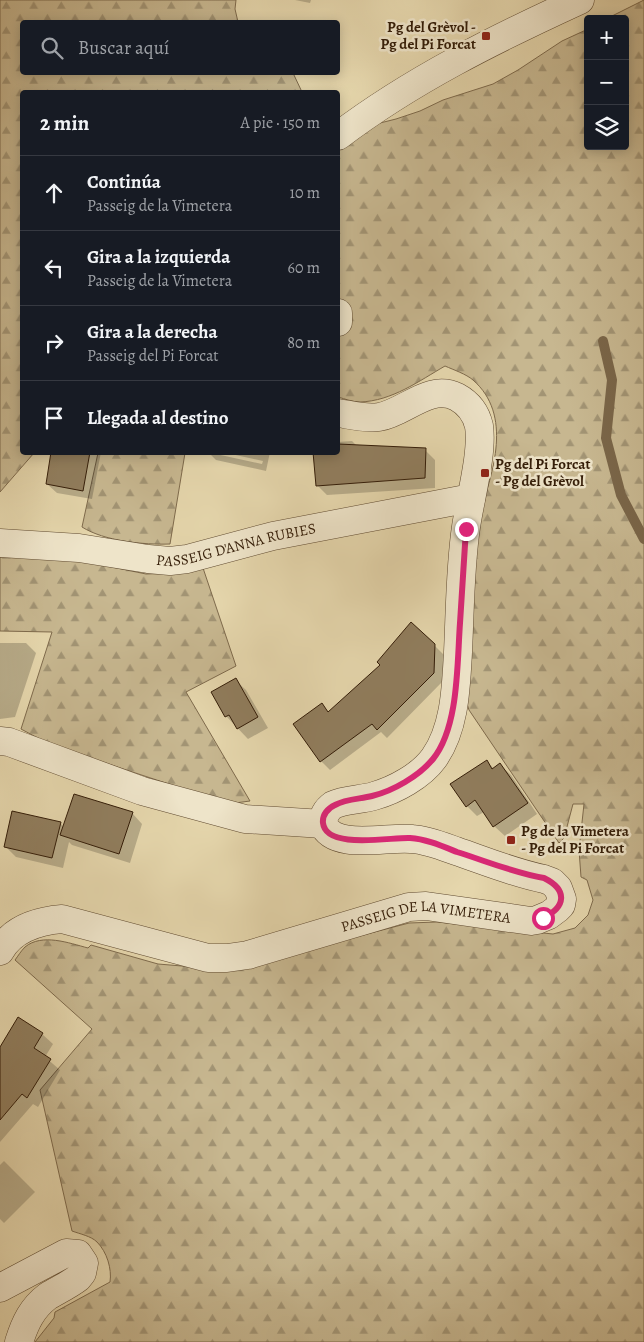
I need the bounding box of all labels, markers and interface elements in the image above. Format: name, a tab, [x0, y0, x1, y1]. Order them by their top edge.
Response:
map controls	[584, 15, 629, 150]
button: +	[584, 15, 629, 60]
place label: Pg del Grèvol - Pg del Pi Forcat	[380, 17, 476, 54]
search box	[20, 20, 340, 75]
marker: Pg del Grèvol - Pg del Pi Forcat	[480, 30, 492, 42]
icon: search	[38, 34, 66, 62]
text: Buscar aquí	[78, 35, 169, 61]
button: −	[584, 60, 629, 105]
button: layers	[584, 105, 629, 150]
text: 2 min	[40, 109, 89, 137]
text: A pie · 150 m	[240, 112, 320, 134]
text: Continúa	[87, 169, 161, 195]
icon: ahead	[40, 179, 68, 207]
text: 10 m	[290, 182, 320, 204]
text: Passeig de la Vimetera	[87, 195, 232, 217]
text: Gira a la izquierda	[87, 244, 230, 270]
icon: left	[40, 254, 68, 282]
text: 60 m	[288, 257, 320, 279]
text: Passeig de la Vimetera	[87, 270, 232, 292]
text: Gira a la derecha	[87, 319, 218, 345]
icon: right	[40, 329, 68, 357]
text: 80 m	[287, 332, 320, 354]
text: Passeig del Pi Forcat	[87, 345, 219, 367]
icon: arrive	[40, 404, 68, 432]
text: Llegada al destino	[87, 405, 229, 431]
place label: Pg del Pi Forcat - Pg del Grèvol	[495, 454, 591, 491]
marker: Pg del Pi Forcat - Pg del Grèvol	[479, 467, 491, 479]
street label: PASSEIG D'ANNA RUBIES	[155, 518, 318, 571]
route end	[455, 518, 478, 541]
place label: Pg de la Vimetera - Pg del Pi Forcat	[521, 821, 630, 858]
marker: Pg de la Vimetera - Pg del Pi Forcat	[505, 834, 517, 846]
street label: PASSEIG DE LA VIMETERA	[338, 896, 512, 937]
route start	[532, 907, 555, 930]

